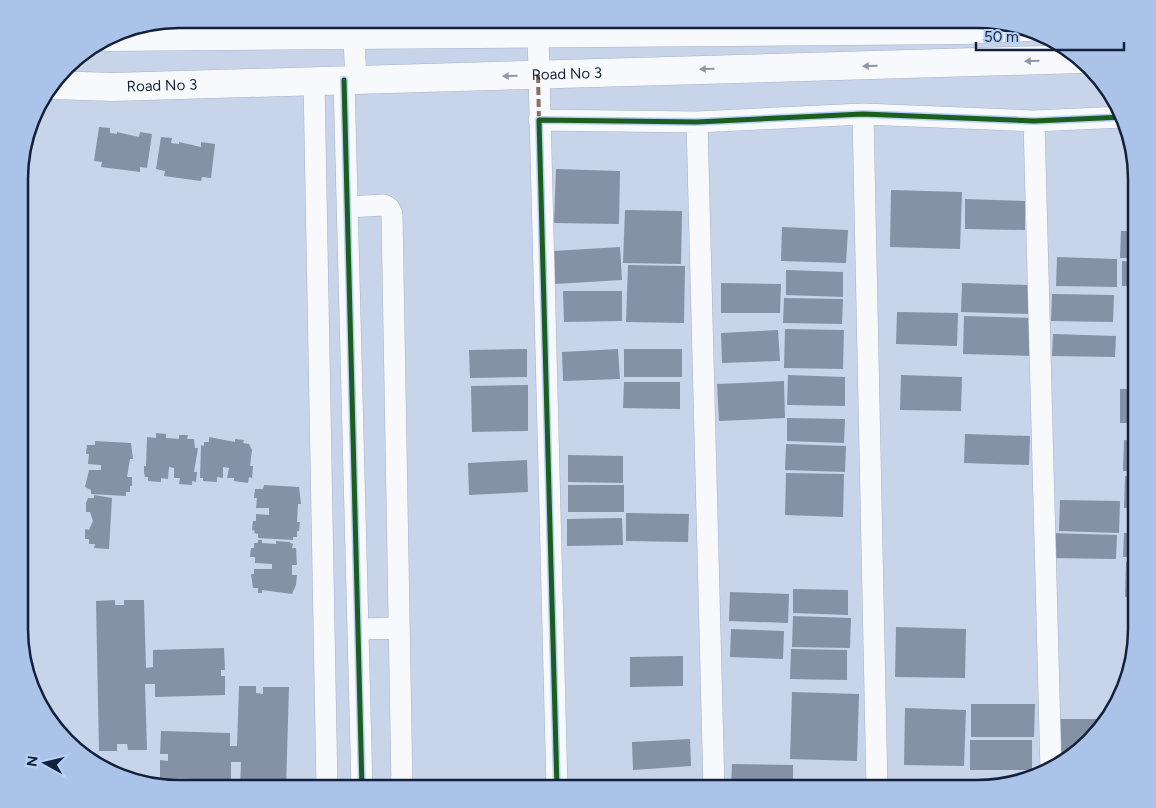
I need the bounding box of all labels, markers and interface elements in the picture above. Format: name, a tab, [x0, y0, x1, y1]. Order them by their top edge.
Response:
scale bar	[976, 20, 1124, 52]
text: 50 m	[984, 28, 1019, 46]
one-way arrow	[1024, 57, 1040, 65]
one-way arrow	[861, 62, 877, 70]
street label: Road No 3	[531, 64, 602, 84]
one-way arrow	[699, 66, 715, 74]
one-way arrow	[501, 72, 517, 80]
street label: Road No 3	[126, 76, 197, 96]
north arrow	[20, 738, 70, 788]
text: N	[23, 755, 42, 768]

